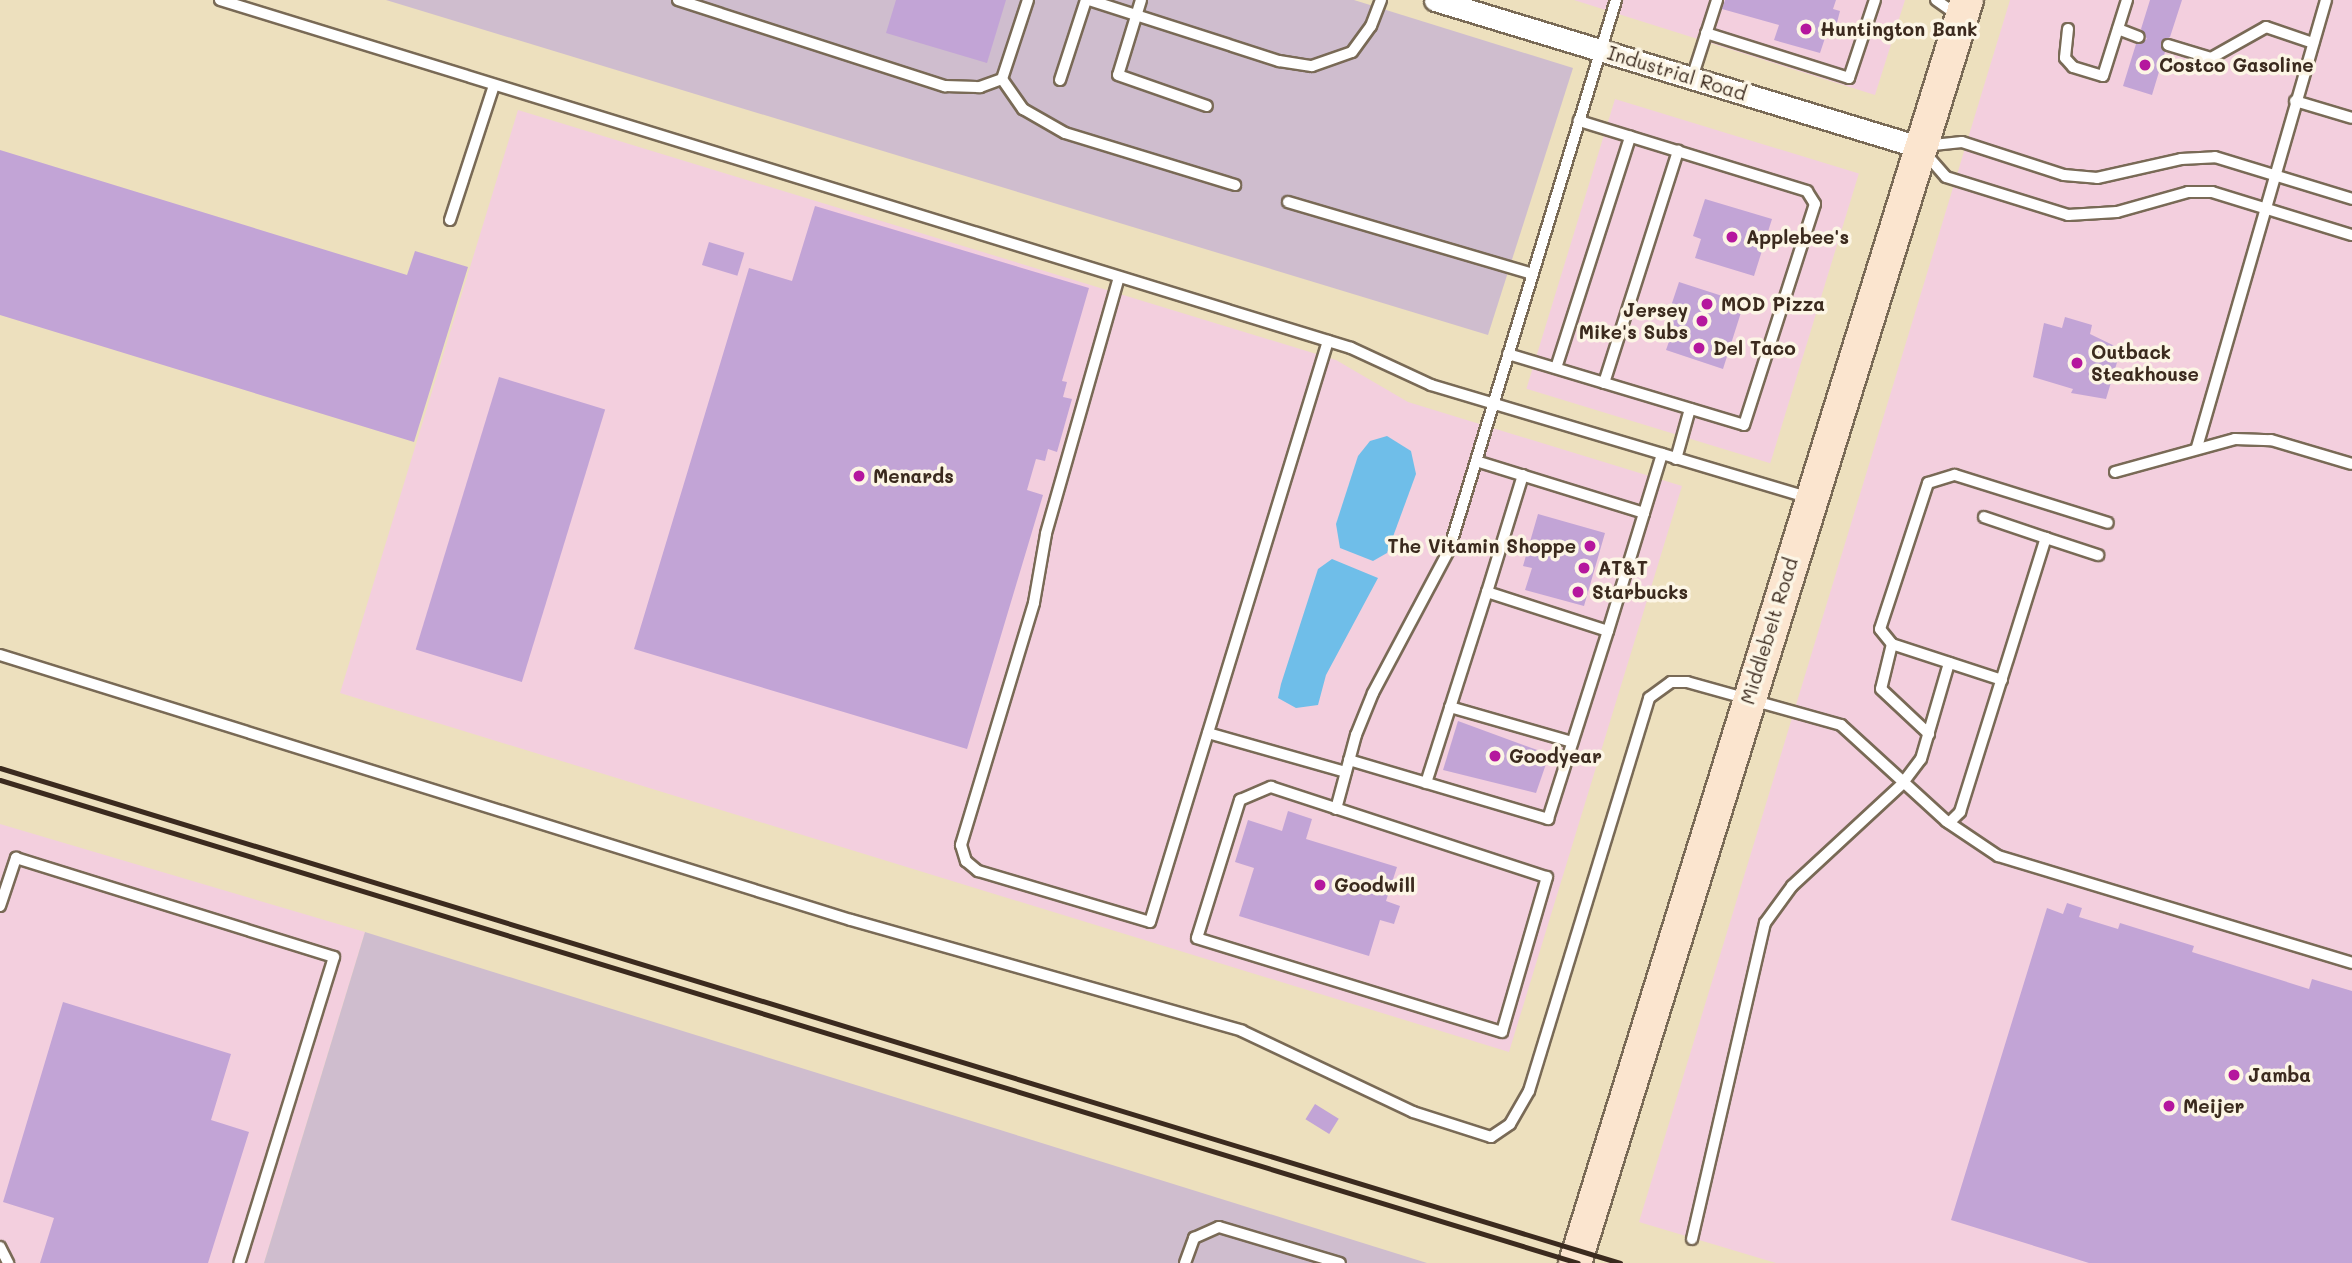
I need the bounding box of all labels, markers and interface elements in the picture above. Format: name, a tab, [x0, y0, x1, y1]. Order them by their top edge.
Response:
place label: Huntington Bank	[1820, 18, 1978, 40]
marker: Huntington Bank	[1798, 21, 1814, 37]
street label: Industrial Road	[1605, 41, 1749, 105]
place label: Costco Gasoline	[2159, 54, 2314, 76]
marker: Costco Gasoline	[2137, 57, 2153, 73]
place label: Applebee's	[1746, 226, 1849, 248]
marker: Applebee's	[1724, 229, 1740, 245]
place label: MOD Pizza	[1721, 293, 1825, 315]
marker: MOD Pizza	[1699, 296, 1715, 312]
place label: Jersey Mike's Subs	[1579, 299, 1688, 343]
marker: Jersey Mike's Subs	[1694, 313, 1710, 329]
place label: Del Taco	[1713, 337, 1796, 359]
marker: Del Taco	[1691, 340, 1707, 356]
place label: Outback Steakhouse	[2091, 341, 2199, 385]
marker: Outback Steakhouse	[2069, 355, 2085, 371]
place label: Menards	[873, 465, 954, 487]
marker: Menards	[851, 468, 867, 484]
place label: The Vitamin Shoppe	[1387, 535, 1576, 557]
marker: The Vitamin Shoppe	[1582, 538, 1598, 554]
street label: Middlebelt Road	[1736, 555, 1802, 707]
place label: AT&T	[1598, 557, 1648, 579]
marker: AT&T	[1576, 560, 1592, 576]
place label: Starbucks	[1592, 581, 1688, 603]
marker: Starbucks	[1570, 584, 1586, 600]
place label: Goodyear	[1509, 745, 1602, 767]
marker: Goodyear	[1487, 748, 1503, 764]
place label: Goodwill	[1334, 874, 1415, 896]
marker: Goodwill	[1312, 877, 1328, 893]
place label: Jamba	[2248, 1064, 2311, 1086]
marker: Jamba	[2226, 1067, 2242, 1083]
place label: Meijer	[2183, 1095, 2244, 1117]
marker: Meijer	[2161, 1098, 2177, 1114]

